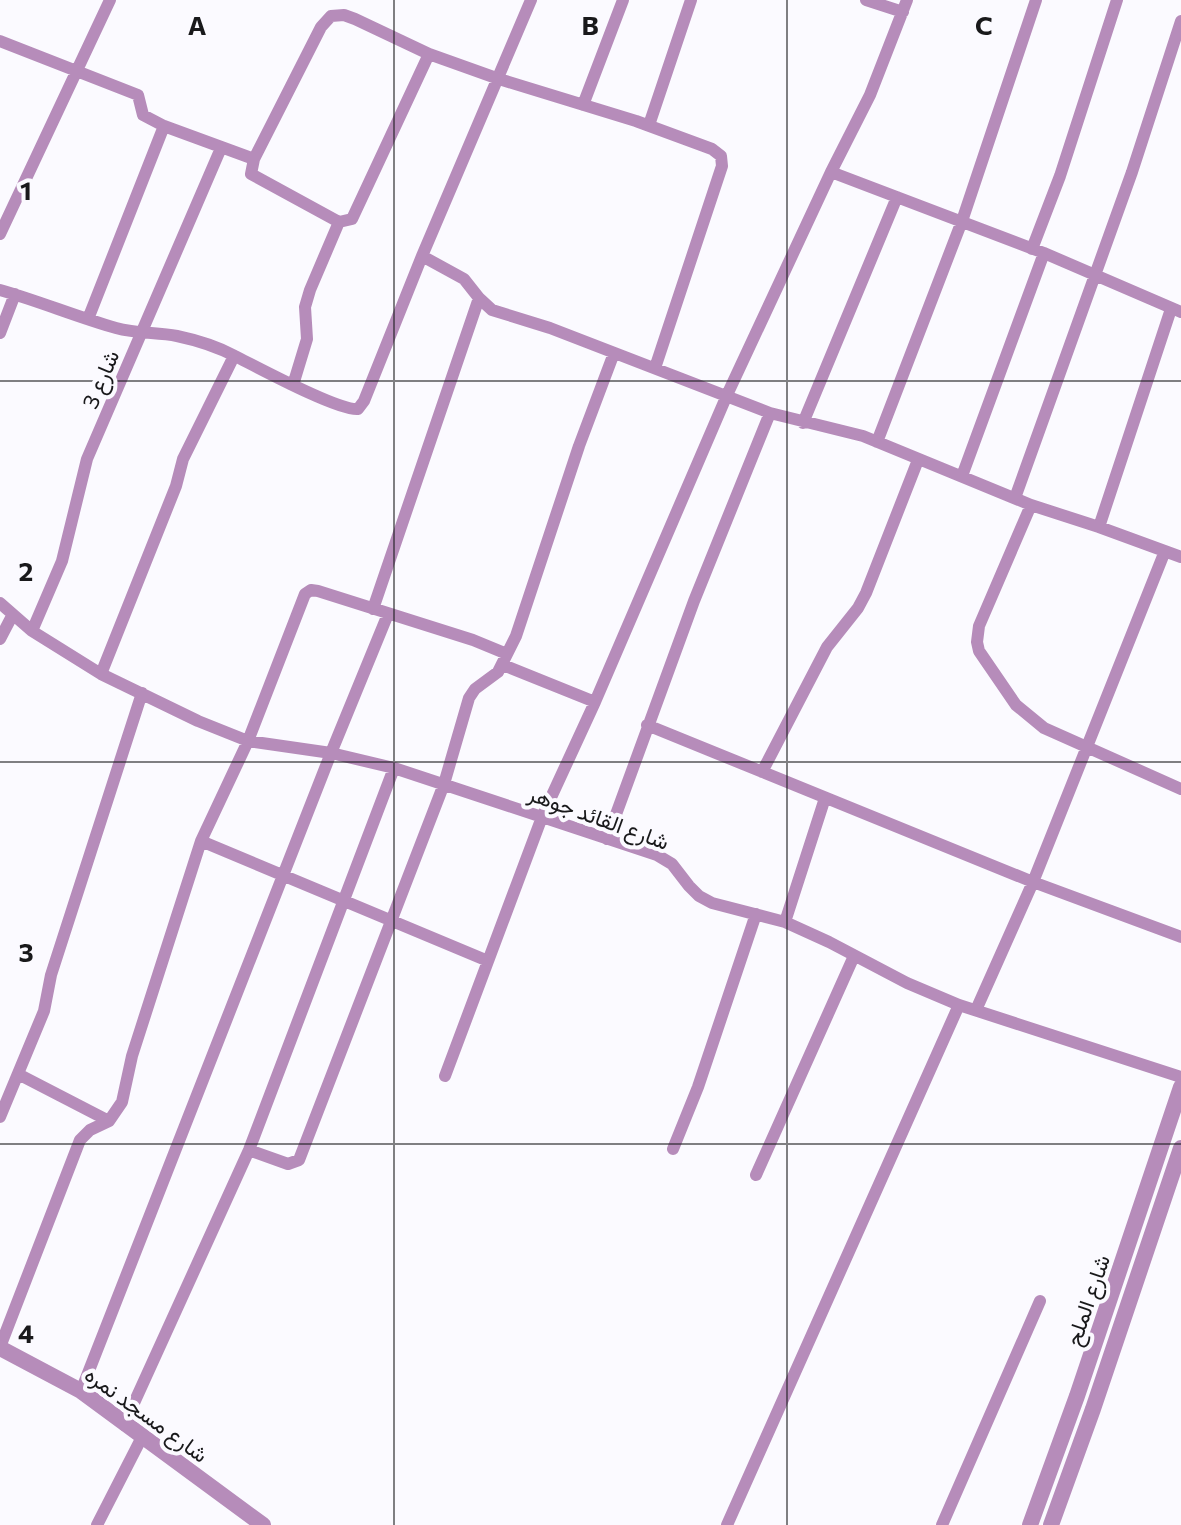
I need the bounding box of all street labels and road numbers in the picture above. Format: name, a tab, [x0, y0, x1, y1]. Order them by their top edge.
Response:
street label: شارع 3	[76, 346, 126, 413]
street label: شارع القائد جوهر	[523, 779, 673, 857]
street label: شارع الملح	[1059, 1251, 1117, 1350]
street label: شارع مسجد نمره	[79, 1360, 214, 1469]

